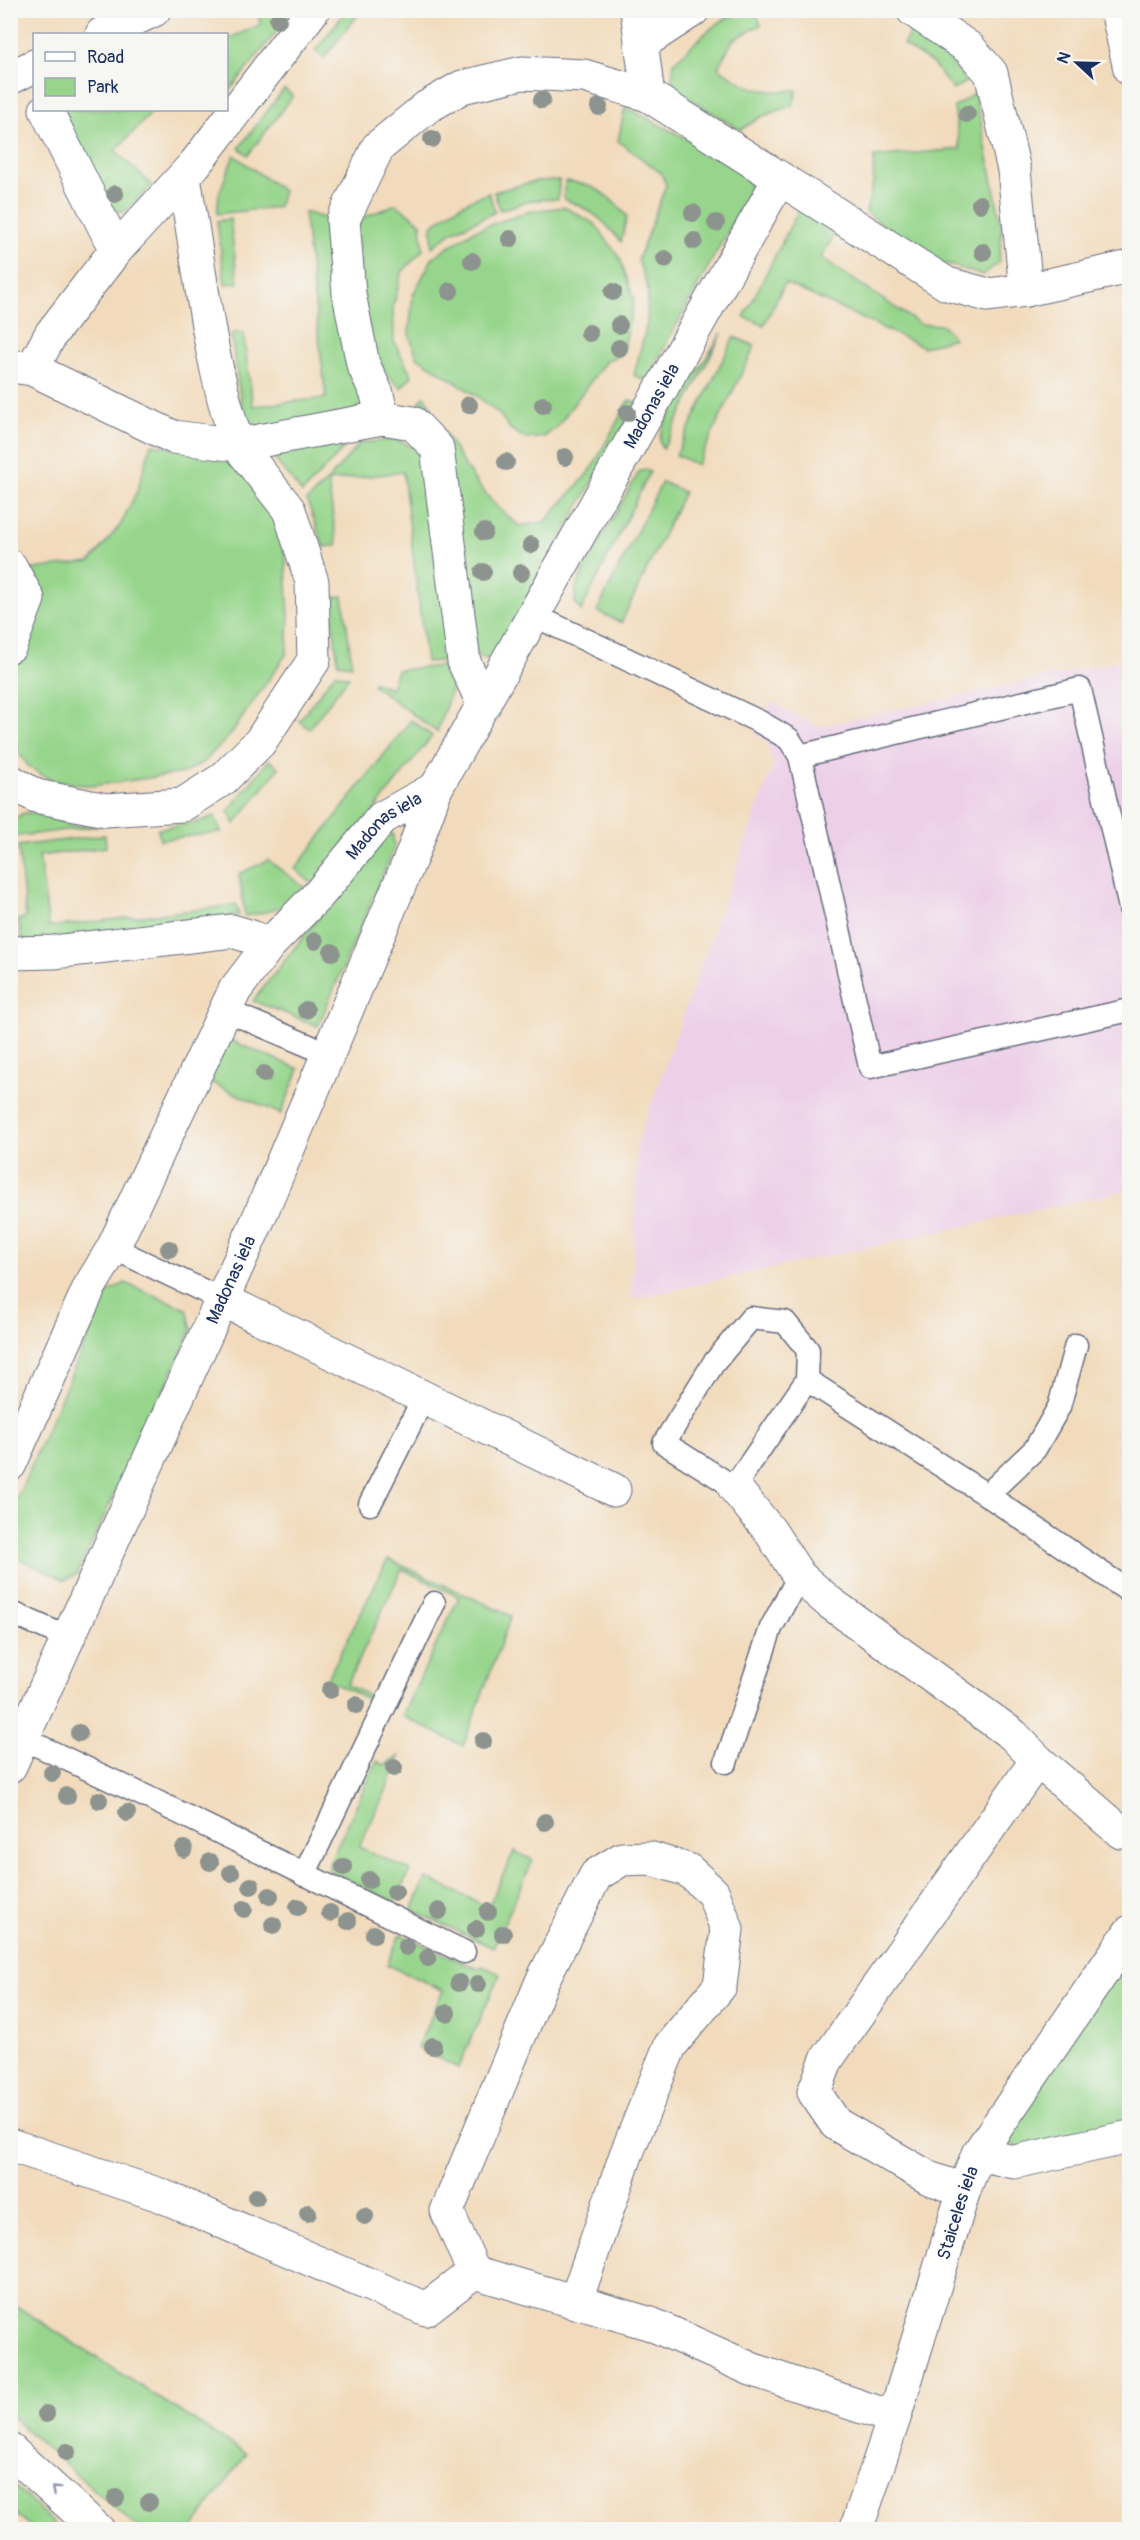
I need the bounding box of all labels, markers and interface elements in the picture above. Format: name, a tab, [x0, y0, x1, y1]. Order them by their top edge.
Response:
legend	[33, 33, 228, 111]
north arrow	[1047, 33, 1107, 93]
text: Road	[87, 46, 124, 69]
text: N	[1053, 49, 1075, 67]
text: Park	[87, 76, 119, 99]
street label: Madonas iela	[619, 359, 685, 453]
street label: Madonas iela	[341, 787, 426, 865]
street label: Madonas iela	[201, 1232, 261, 1328]
street label: Staiceles iela	[932, 2163, 984, 2263]
one-way arrow	[51, 2486, 61, 2497]

